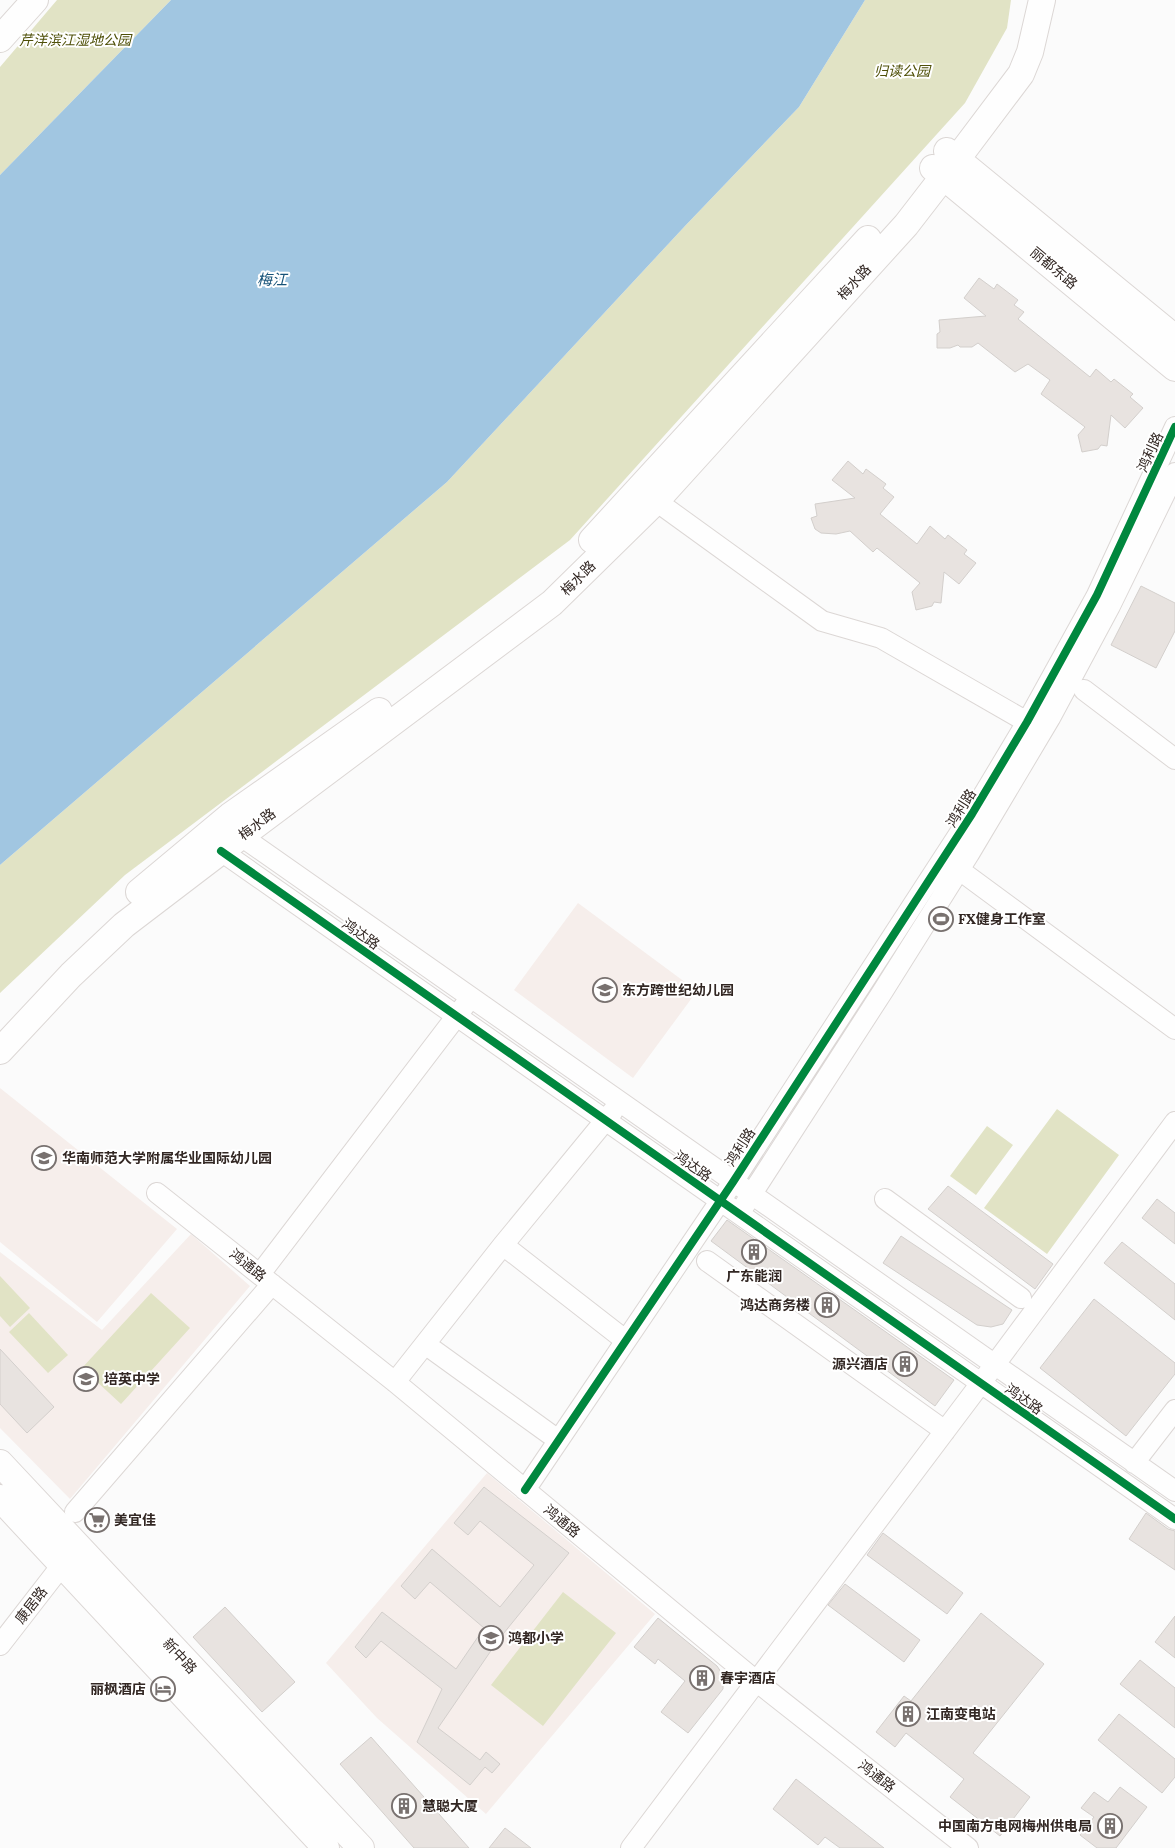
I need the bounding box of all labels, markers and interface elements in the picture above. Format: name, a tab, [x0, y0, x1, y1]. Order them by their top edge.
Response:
park label: 芹洋滨江湿地公园	[19, 31, 133, 49]
park label: 归读公园	[874, 62, 932, 80]
street label: 丽都东路	[1027, 243, 1081, 293]
street label: 梅水路	[833, 260, 875, 304]
water label: 梅江	[257, 270, 289, 289]
street label: 鸿利路	[1133, 429, 1167, 475]
street label: 梅水路	[557, 557, 599, 599]
street label: 鸿利路	[942, 785, 980, 831]
street label: 梅水路	[235, 804, 279, 844]
sports icon: FX健身工作室	[928, 906, 954, 932]
place label: FX健身工作室	[958, 910, 1046, 928]
street label: 鸿达路	[339, 915, 383, 953]
school or university icon: 东方跨世纪幼儿园	[592, 977, 618, 1003]
place label: 东方跨世纪幼儿园	[622, 981, 734, 999]
street label: 鸿利路	[721, 1124, 759, 1170]
school or university icon: 华南师范大学附属华业国际幼儿园	[31, 1145, 57, 1171]
street label: 鸿达路	[671, 1147, 715, 1185]
place label: 华南师范大学附属华业国际幼儿园	[62, 1149, 272, 1167]
building icon: 广东能润	[741, 1239, 767, 1265]
street label: 鸿通路	[226, 1245, 270, 1285]
place label: 广东能润	[726, 1267, 782, 1285]
building icon: 鸿达商务楼	[814, 1292, 840, 1318]
place label: 鸿达商务楼	[740, 1296, 810, 1314]
building icon: 源兴酒店	[892, 1351, 918, 1377]
place label: 源兴酒店	[832, 1355, 888, 1373]
school or university icon: 培英中学	[73, 1366, 99, 1392]
place label: 培英中学	[104, 1370, 160, 1388]
street label: 鸿达路	[1002, 1380, 1046, 1418]
street label: 鸿通路	[540, 1501, 584, 1541]
supermarket icon: 美宜佳	[84, 1507, 110, 1533]
place label: 美宜佳	[114, 1511, 156, 1529]
street label: 康居路	[11, 1583, 51, 1627]
school or university icon: 鸿都小学	[478, 1625, 504, 1651]
place label: 鸿都小学	[508, 1629, 564, 1647]
street label: 新中路	[159, 1635, 201, 1677]
building icon: 春宇酒店	[689, 1665, 715, 1691]
place label: 春宇酒店	[720, 1669, 776, 1687]
hotel icon: 丽枫酒店	[150, 1676, 176, 1702]
place label: 丽枫酒店	[90, 1680, 146, 1698]
building icon: 江南变电站	[895, 1701, 921, 1727]
place label: 江南变电站	[926, 1705, 996, 1723]
street label: 鸿通路	[855, 1756, 899, 1796]
building icon: 慧聪大厦	[391, 1793, 417, 1819]
place label: 慧聪大厦	[422, 1797, 478, 1815]
building icon: 中国南方电网梅州供电局	[1097, 1813, 1123, 1839]
place label: 中国南方电网梅州供电局	[938, 1817, 1092, 1835]

